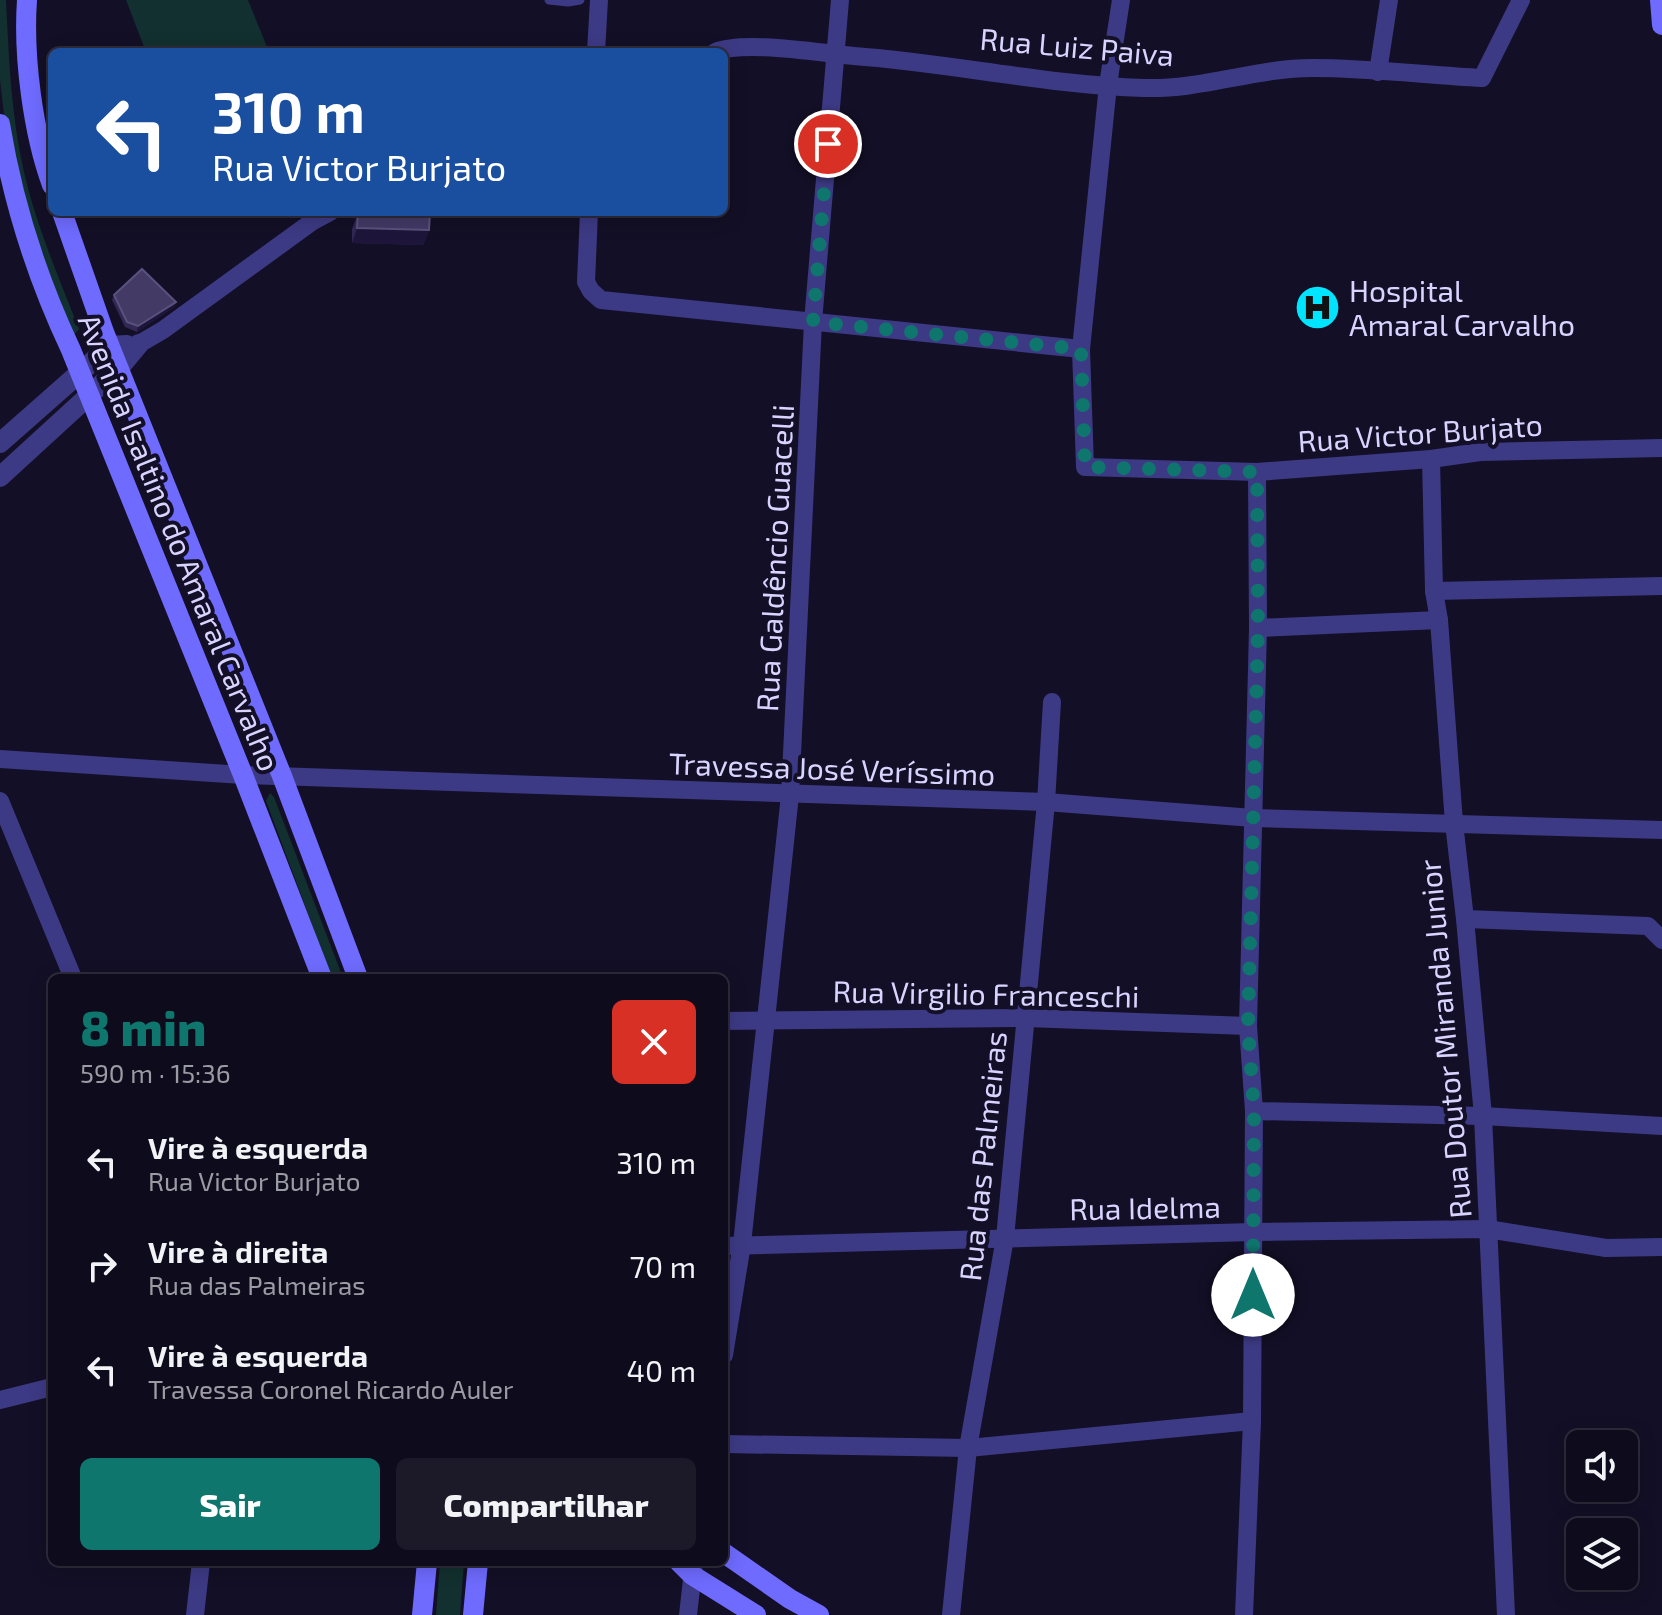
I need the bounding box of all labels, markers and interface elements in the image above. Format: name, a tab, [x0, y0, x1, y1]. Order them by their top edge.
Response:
street label: Rua Luiz Paiva	[979, 20, 1175, 72]
text: 310 m	[212, 77, 365, 144]
icon: left	[80, 80, 184, 184]
pin	[794, 110, 862, 178]
icon: arrive	[806, 122, 850, 166]
text: Rua Victor Burjato	[212, 145, 506, 188]
place label: Hospital Amaral Carvalho	[1349, 272, 1575, 342]
hospital icon: Hospital Amaral Carvalho	[1294, 283, 1342, 331]
street label: Avenida Isaltino do Amaral Carvalho	[72, 308, 288, 776]
street label: Rua Galdêncio Guacelli	[748, 403, 800, 713]
street label: Rua Victor Burjato	[1296, 405, 1544, 459]
street label: Travessa José Veríssimo	[668, 744, 996, 792]
street label: Rua Doutor Miranda Junior	[1410, 858, 1478, 1220]
street label: Rua Virgilio Franceschi	[832, 972, 1140, 1014]
text: 8 min	[80, 998, 206, 1056]
button: close	[612, 1000, 696, 1084]
street label: Rua das Palmeiras	[951, 1029, 1013, 1283]
text: 590 m · 15:36	[80, 1057, 231, 1088]
text: Vire à esquerda	[148, 1129, 368, 1165]
icon: left	[80, 1140, 124, 1184]
text: 310 m	[616, 1144, 696, 1180]
text: Rua Victor Burjato	[148, 1165, 361, 1196]
street label: Rua Idelma	[1069, 1188, 1221, 1226]
text: Vire à direita	[148, 1233, 328, 1269]
icon: right	[80, 1244, 124, 1288]
text: 70 m	[630, 1248, 696, 1284]
position arrow	[1211, 1253, 1295, 1337]
text: Rua das Palmeiras	[148, 1269, 365, 1300]
text: Vire à esquerda	[148, 1337, 368, 1373]
icon: left	[80, 1348, 124, 1392]
text: 40 m	[626, 1352, 696, 1388]
text: Travessa Coronel Ricardo Auler	[148, 1373, 513, 1404]
map controls	[1566, 1430, 1638, 1590]
button: sound	[1566, 1430, 1638, 1502]
button: Sair	[80, 1458, 380, 1550]
button: Compartilhar	[396, 1458, 696, 1550]
button: layers	[1566, 1518, 1638, 1590]

